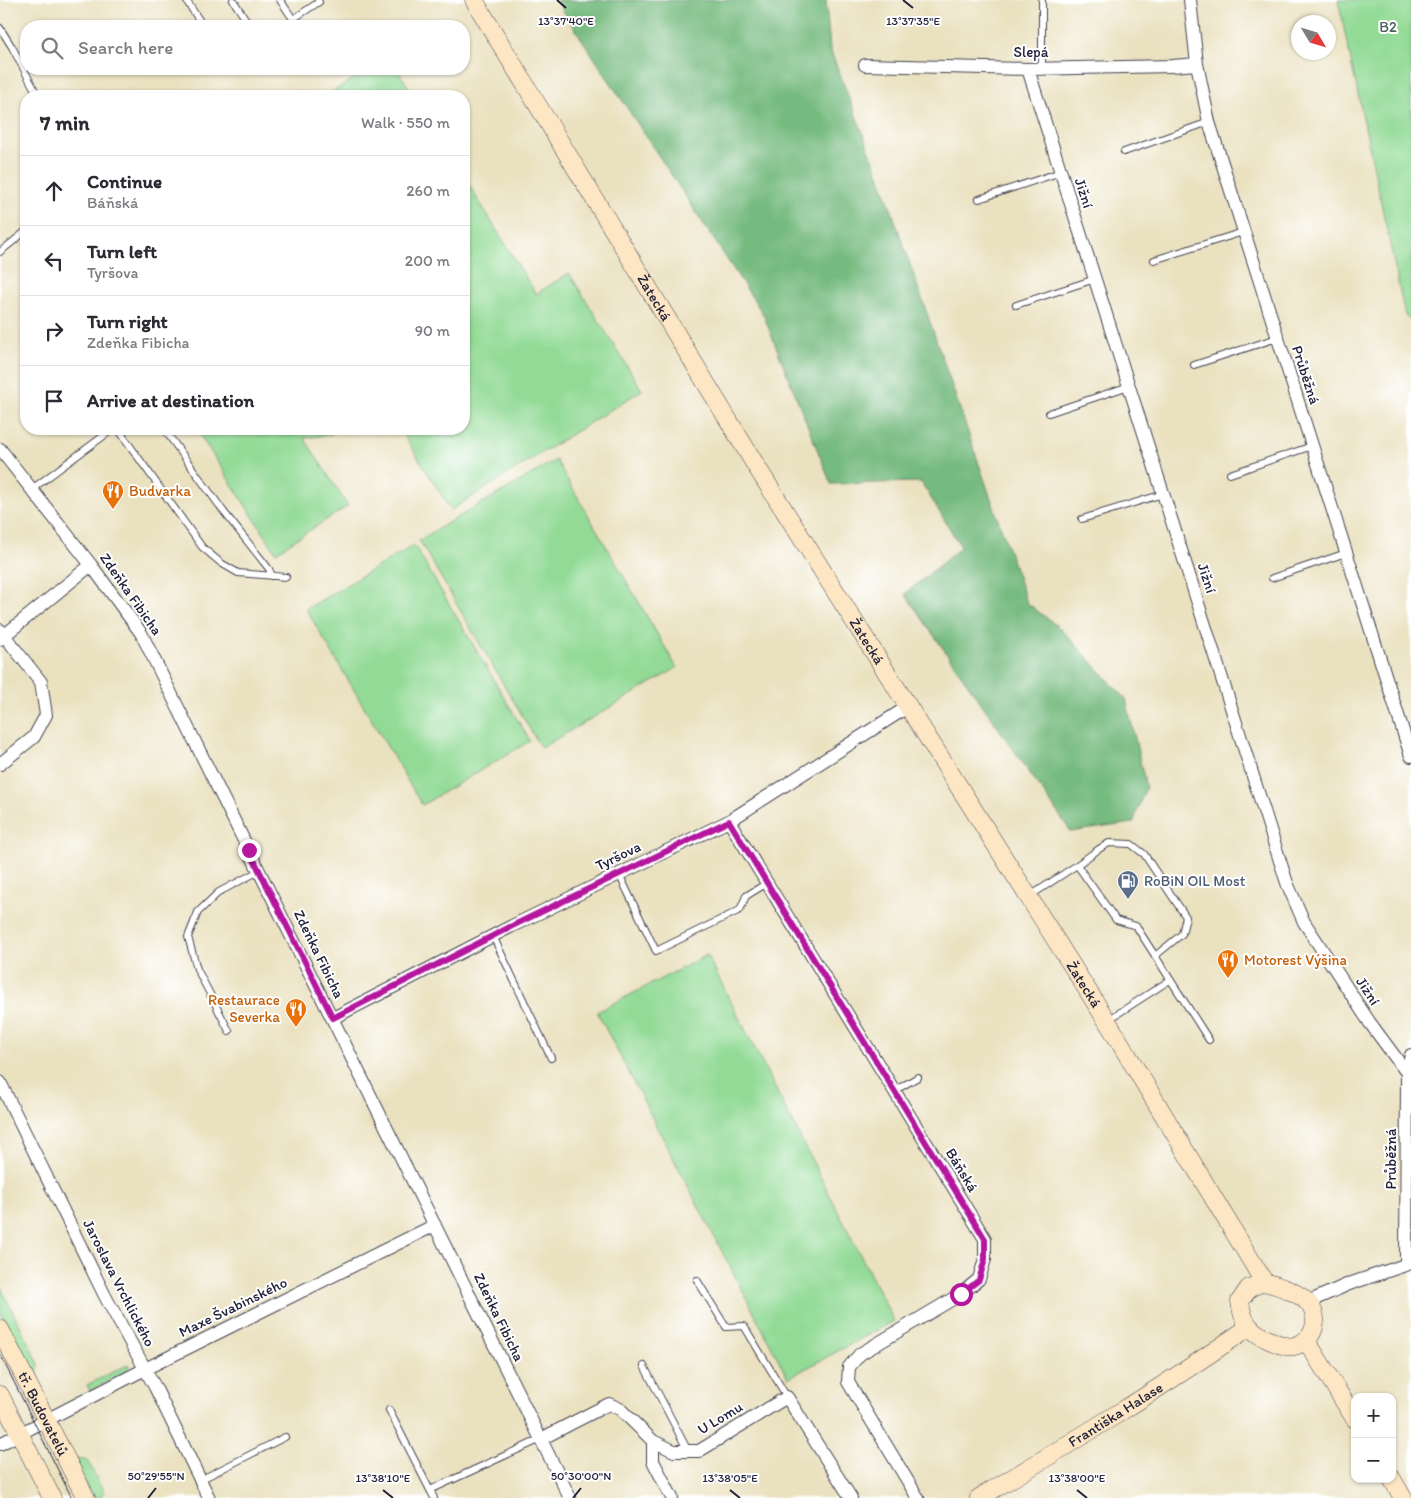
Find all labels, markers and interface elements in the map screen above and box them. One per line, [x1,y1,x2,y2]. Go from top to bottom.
text: 13°37'40"E [538,14,594,28]
text: 13°37'35"E [886,14,940,28]
north arrow [1291,15,1336,60]
park label: B2 [1379,18,1397,36]
search box [20,20,470,75]
icon: search [38,34,66,62]
text: Search here [78,36,173,59]
street label: Slepá [1013,43,1049,61]
text: 7 min [40,110,89,135]
text: Walk · 550 m [361,113,450,132]
text: Continue [87,170,162,193]
street label: Jižní [1071,176,1097,210]
icon: ahead [40,177,68,205]
text: 260 m [406,181,450,200]
text: Báňská [87,193,138,212]
text: Turn left [87,240,157,263]
icon: left [40,247,68,275]
text: 200 m [405,251,450,270]
text: Tyršova [87,263,139,282]
street label: Žatecká [633,271,675,325]
text: Turn right [87,310,168,333]
icon: right [40,317,68,345]
text: 90 m [415,321,450,340]
text: Zdeňka Fibicha [87,333,189,352]
street label: Průběžná [1288,343,1324,407]
icon: arrive [40,387,68,415]
text: Arrive at destination [87,389,254,412]
restaurant icon: Budvarka [101,479,125,510]
place label: Budvarka [129,482,191,500]
street label: Zdeňka Fibicha [96,549,166,639]
street label: Jižní [1194,561,1220,595]
street label: Žatecká [845,615,888,668]
street label: Tyršova [592,837,644,875]
route end [238,839,261,862]
fuel station icon: RoBiN OIL Most [1116,869,1140,900]
place label: RoBiN OIL Most [1144,872,1246,890]
street label: Zdeňka Fibicha [290,907,348,1002]
restaurant icon: Motorest Výšina [1216,948,1240,979]
place label: Motorest Výšina [1244,951,1348,969]
street label: Žatecká [1062,958,1105,1011]
street label: Jižní [1352,973,1384,1009]
place label: Restaurace Severka [208,991,280,1026]
restaurant icon: Restaurace Severka [284,997,308,1028]
street label: Průběžná [1382,1128,1400,1189]
street label: Báňská [942,1145,982,1195]
street label: Jaroslava Vrchlického [79,1217,159,1349]
street label: Zdeňka Fibicha [470,1270,528,1365]
street label: Maxe Švabinského [176,1273,290,1341]
route start [950,1283,973,1306]
street label: tř. Budovatelů [14,1368,72,1459]
street label: Františka Halase [1065,1378,1166,1451]
map controls [1351,1393,1396,1483]
button: + [1351,1393,1396,1438]
street label: U Lomu [694,1398,746,1438]
button: − [1351,1438,1396,1483]
text: 50°29'55"N [127,1469,185,1483]
text: 50°30'00"N [551,1469,611,1483]
text: 13°38'10"E [356,1471,411,1485]
text: 13°38'05"E [702,1471,758,1485]
text: 13°38'00"E [1049,1471,1106,1485]

